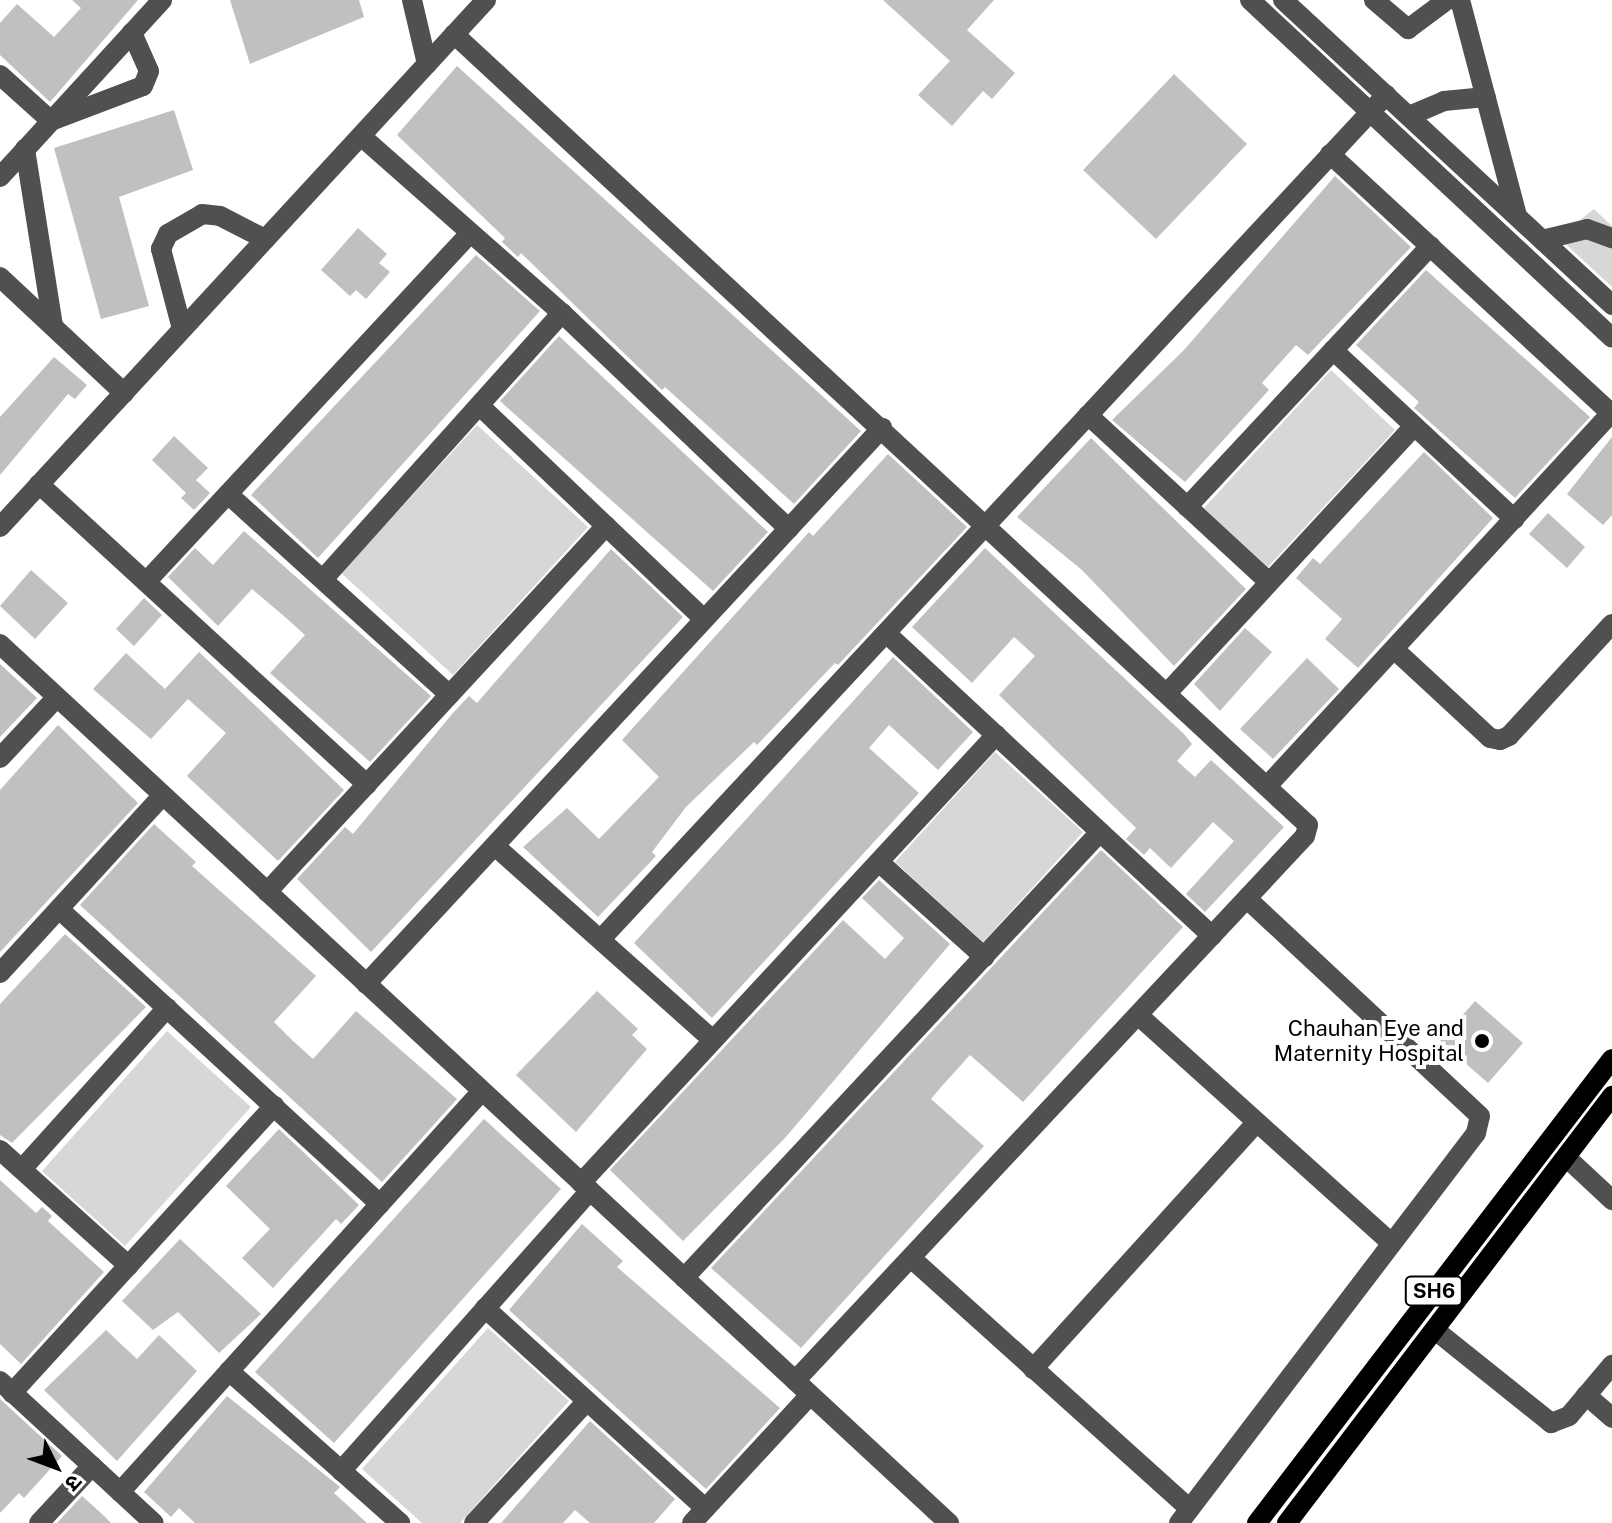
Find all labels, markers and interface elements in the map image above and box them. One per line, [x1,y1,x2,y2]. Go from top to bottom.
place label: Chauhan Eye and Maternity Hospital [1274,1015,1464,1066]
marker: Chauhan Eye and Maternity Hospital [1471,1030,1493,1052]
road number: SH6 [1404,1275,1464,1307]
north arrow [16,1427,96,1507]
text: उ [60,1470,88,1497]

